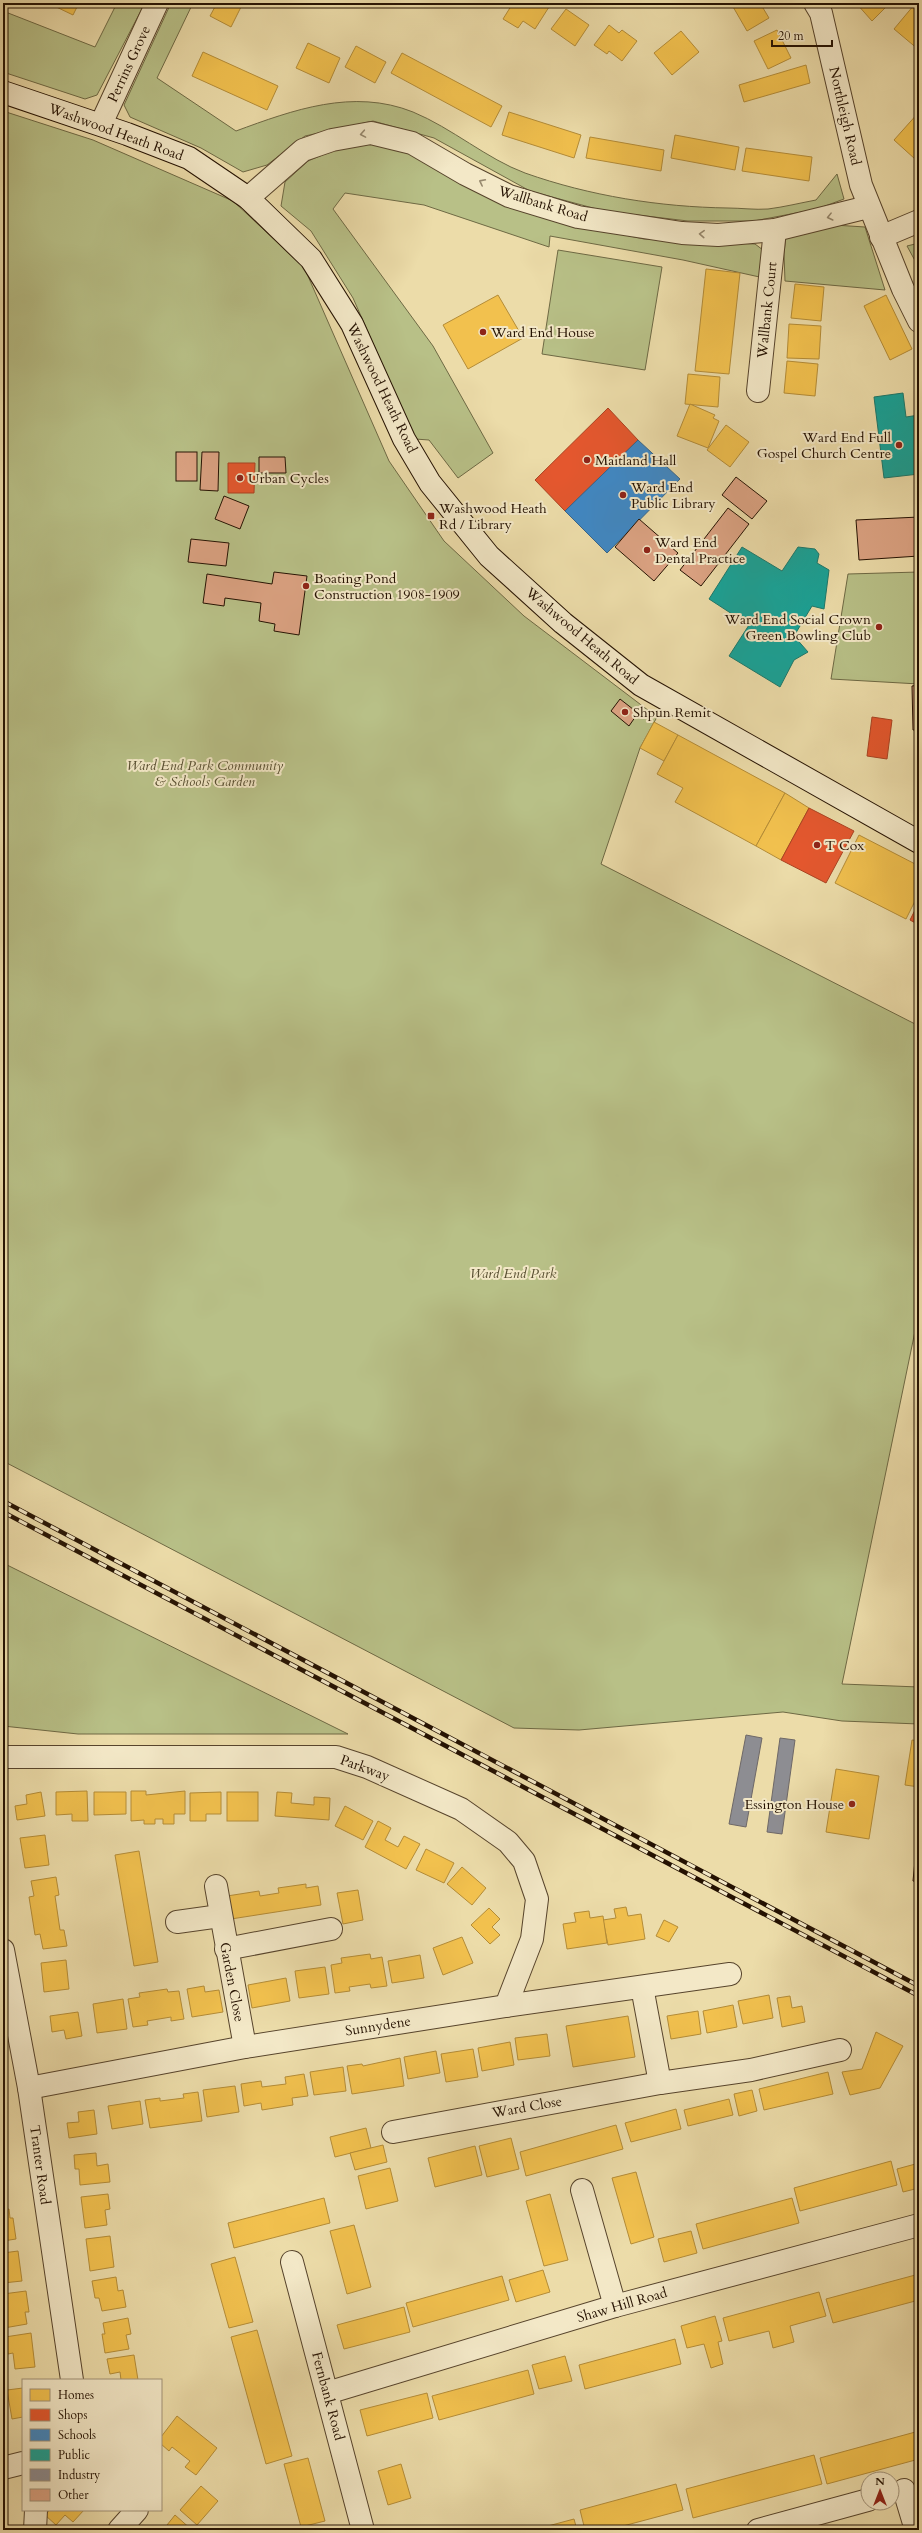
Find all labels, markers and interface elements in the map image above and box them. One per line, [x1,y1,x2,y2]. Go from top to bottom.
scale bar [772,22,832,48]
street label: Perrins Grove [103,23,155,105]
text: 20 m [778,28,805,44]
street label: Northleigh Road [824,65,866,168]
street label: Washwood Heath Road [45,98,187,165]
one-way arrow [360,129,367,138]
one-way arrow [478,179,486,187]
street label: Wallbank Road [495,181,590,227]
one-way arrow [827,212,833,220]
one-way arrow [699,230,705,238]
street label: Wallbank Court [752,260,782,360]
street label: Washwood Heath Road [342,319,422,457]
place label: Ward End House [490,323,595,342]
marker: Ward End House [478,327,488,337]
place label: Ward End Full Gospel Church Centre [757,428,891,463]
marker: Ward End Full Gospel Church Centre [894,440,904,450]
place label: Maitland Hall [595,451,677,470]
marker: Maitland Hall [582,455,592,465]
place label: Urban Cycles [248,469,329,488]
marker: Urban Cycles [235,473,245,483]
place label: Ward End Public Library [630,478,716,513]
marker: Ward End Public Library [618,490,628,500]
place label: Washwood Heath Rd / Library [438,499,547,534]
marker: Washwood Heath Rd / Library [426,511,436,521]
place label: Ward End Dental Practice [654,533,745,568]
marker: Ward End Dental Practice [642,545,652,555]
place label: Boating Pond Construction 1908-1909 [314,569,460,604]
marker: Boating Pond Construction 1908-1909 [301,581,311,591]
street label: Washwood Heath Road [521,582,643,689]
place label: Ward End Social Crown Green Bowling Club [724,610,871,645]
marker: Ward End Social Crown Green Bowling Club [874,622,884,632]
place label: Shpun Remit [633,703,711,722]
marker: Shpun Remit [620,707,630,717]
park label: Ward End Park Community & Schools Garden [127,756,284,791]
place label: T Cox [825,836,864,855]
marker: T Cox [812,840,822,850]
park label: Ward End Park [470,1264,556,1283]
street label: Parkway [338,1750,393,1786]
place label: Essington House [745,1795,844,1814]
marker: Essington House [847,1799,857,1809]
street label: Garden Close [215,1941,249,2023]
street label: Sunnydene [344,2011,412,2041]
street label: Ward Close [490,2092,563,2123]
street label: Tranter Road [25,2124,55,2206]
street label: Shaw Hill Road [575,2283,670,2327]
street label: Fernbank Road [307,2350,349,2443]
legend [22,2379,162,2511]
text: Homes [58,2387,94,2403]
text: Shops [58,2407,87,2423]
text: Schools [58,2427,96,2443]
text: Public [58,2447,91,2463]
text: Industry [58,2467,101,2483]
north arrow [860,2471,900,2511]
text: N [875,2474,885,2489]
text: Other [58,2487,89,2503]

